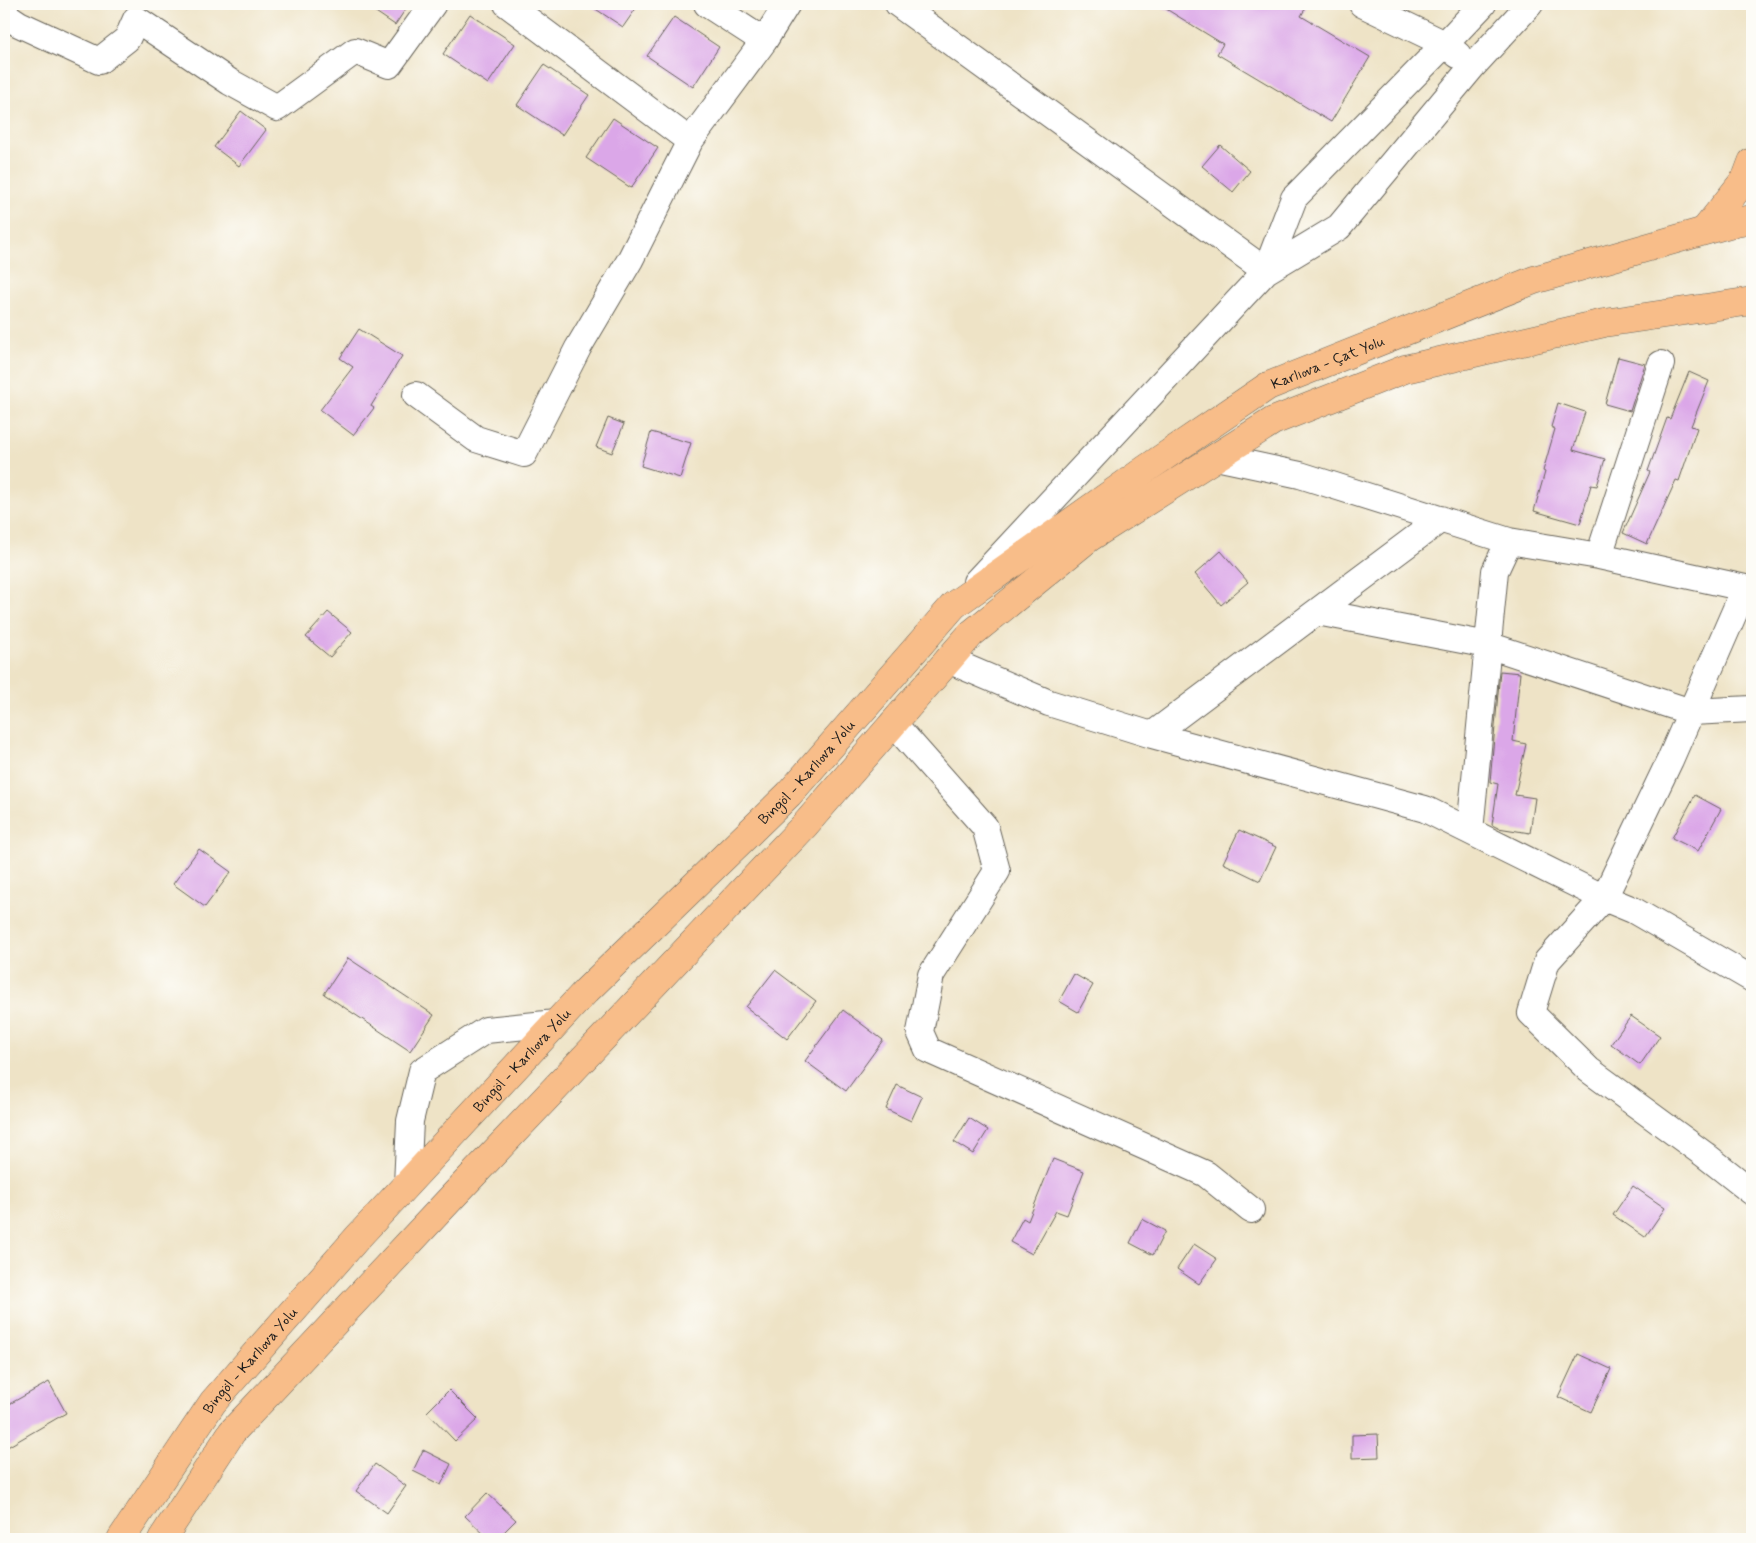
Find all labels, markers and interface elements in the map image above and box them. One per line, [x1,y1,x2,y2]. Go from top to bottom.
street label: Karlıova - Çat Yolu [1268,332,1388,395]
street label: Bingöl - Karlıova Yolu [754,716,860,830]
street label: Bingöl - Karlıova Yolu [469,1004,576,1117]
street label: Bingöl - Karlıova Yolu [199,1303,303,1418]

